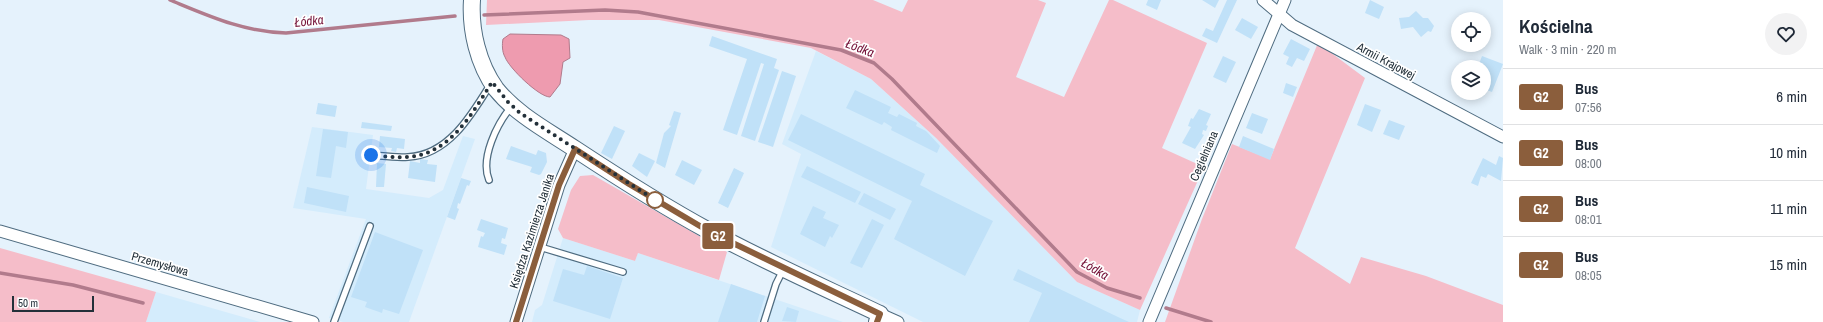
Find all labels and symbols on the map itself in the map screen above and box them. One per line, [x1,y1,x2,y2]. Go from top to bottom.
water label: Łódka [293,11,324,31]
water label: Łódka [842,35,877,61]
street label: Armii Krajowej [1353,38,1418,83]
street label: Cegielniana [1186,128,1222,184]
your location [361,145,381,165]
street label: Księdza Kazimierza Janika [506,171,558,290]
unlabelled marker [646,191,664,209]
line badge: G2 [700,223,736,249]
street label: Przemysłowa [130,248,191,280]
water label: Łódka [1077,254,1112,284]
scale bar [12,294,94,313]

